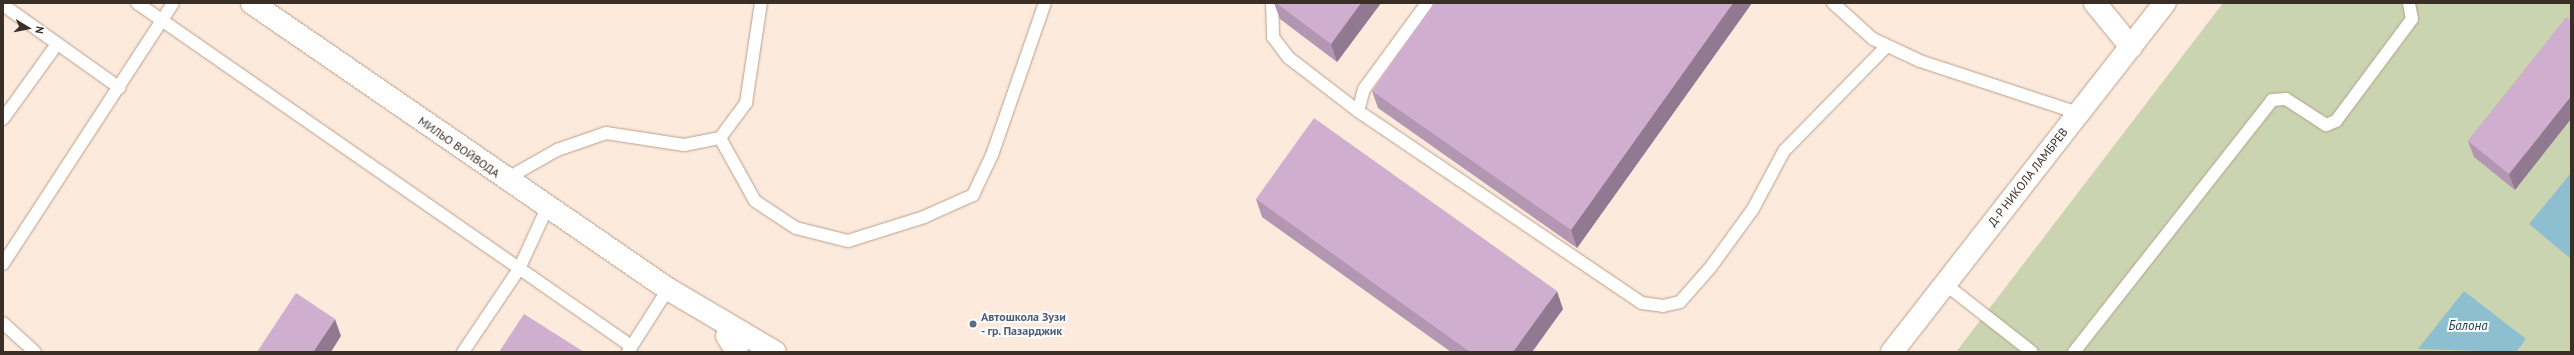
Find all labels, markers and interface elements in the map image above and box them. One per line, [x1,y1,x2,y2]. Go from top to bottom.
north arrow [8,8,48,48]
text: N [32,25,47,35]
street label: МИЛЬО ВОЙВОДА [415,113,503,181]
street label: Д-Р НИКОЛА ЛАМБРЕВ [1985,125,2071,229]
place label: Автошкола Зузи - гр. Пазарджик [981,310,1066,338]
water label: Балона [2448,318,2488,334]
marker: Автошкола Зузи - гр. Пазарджик [968,319,978,329]

